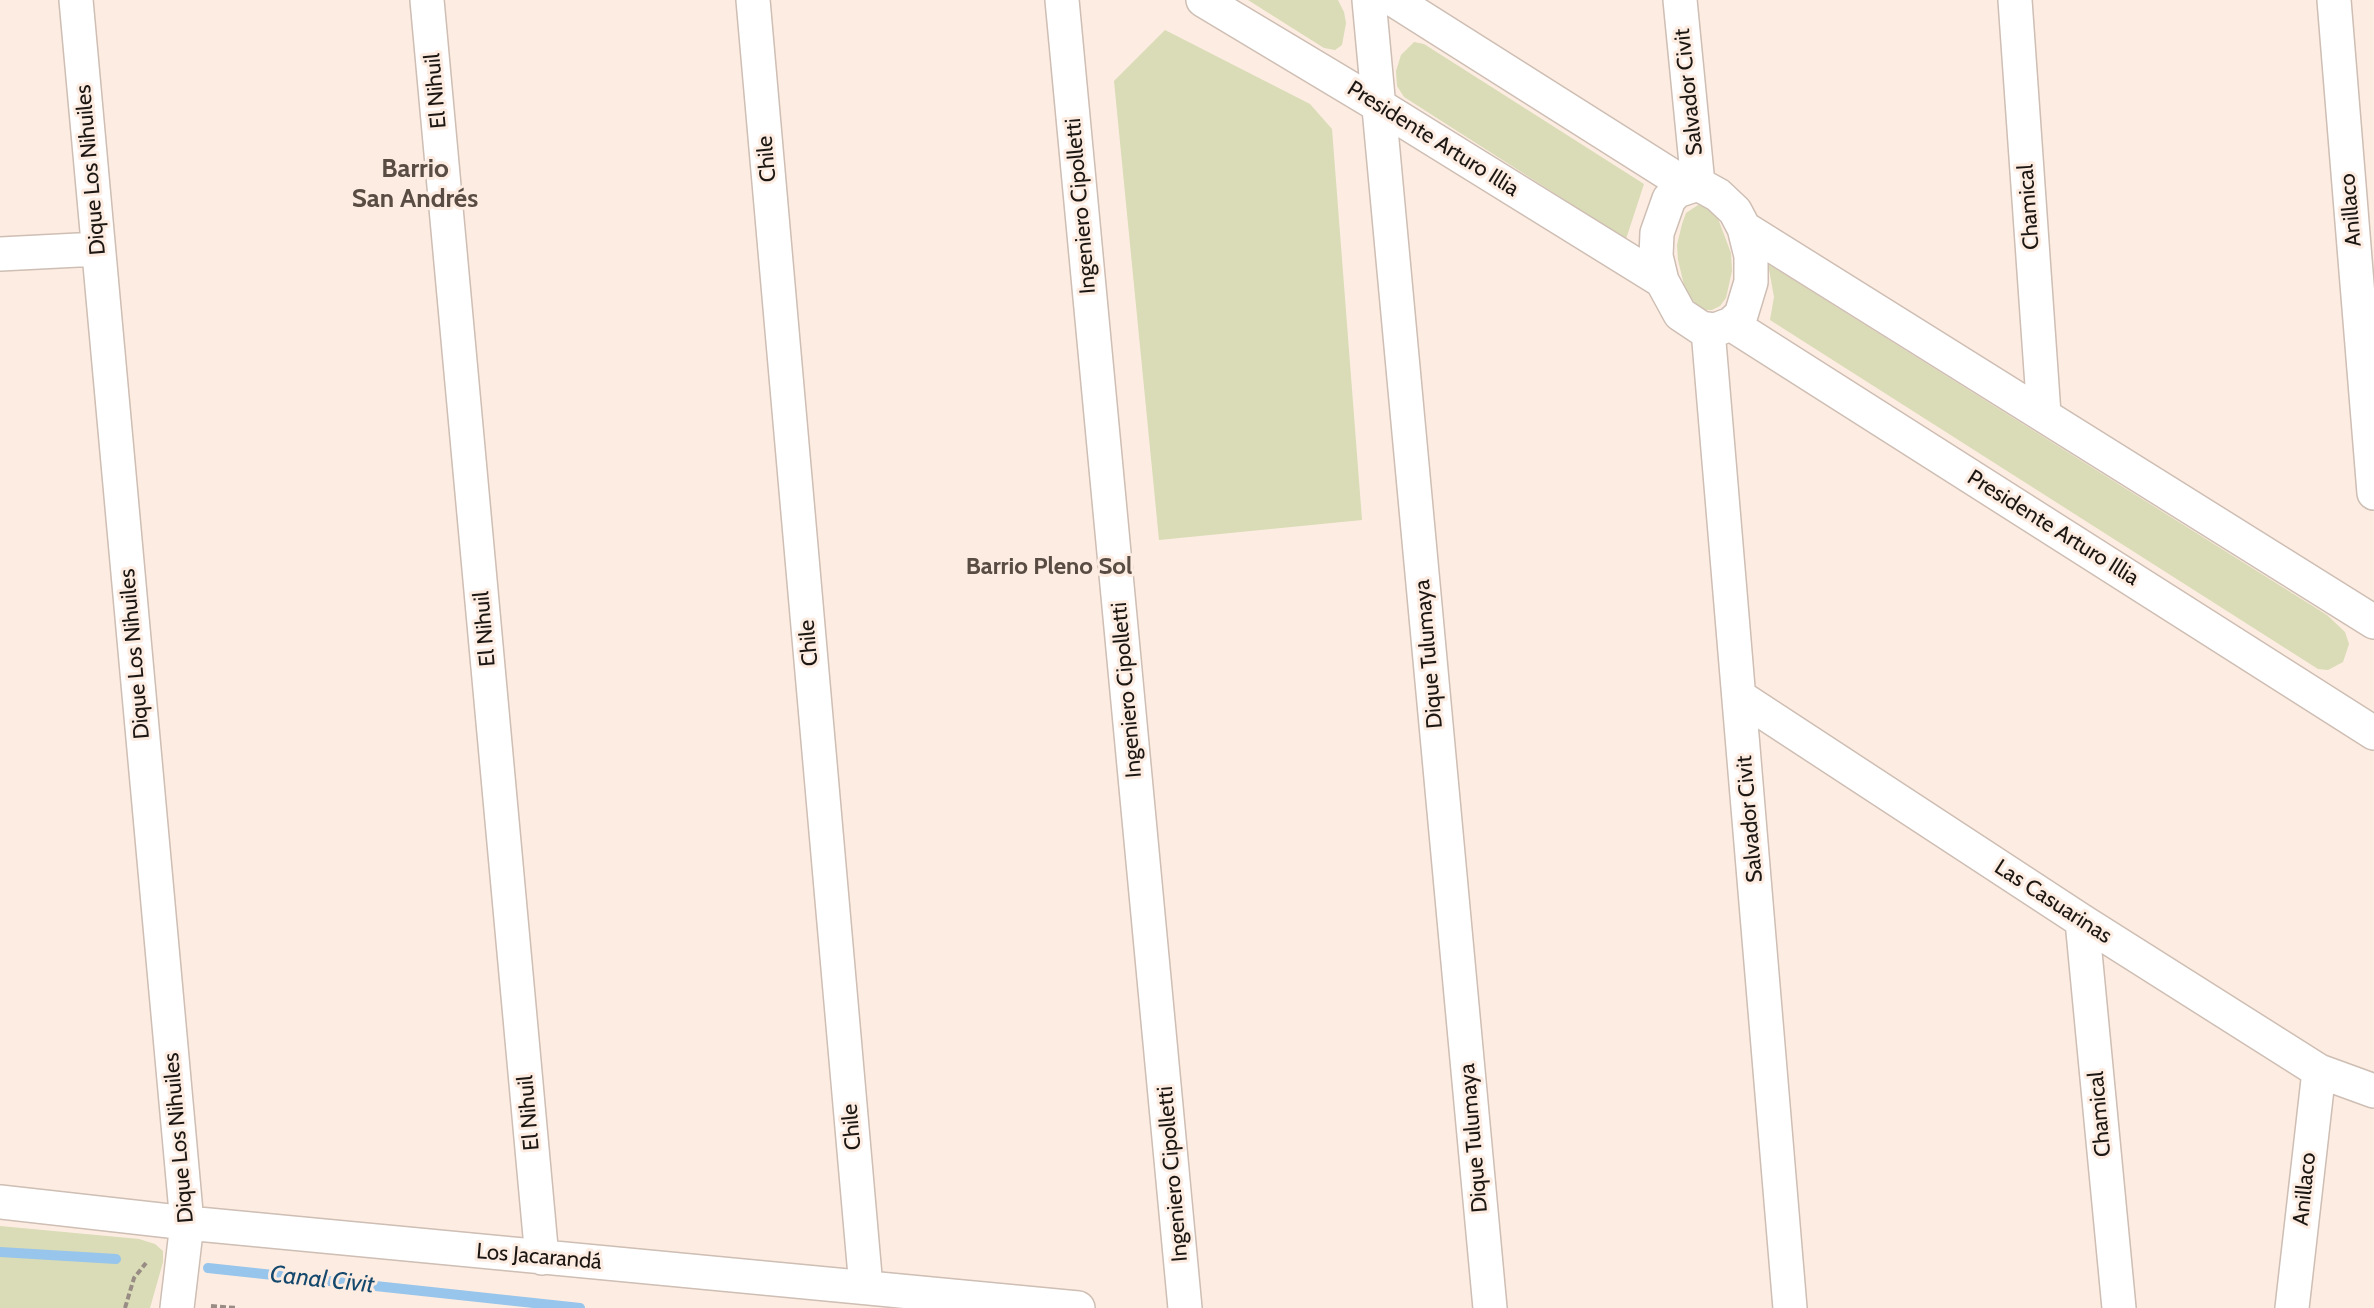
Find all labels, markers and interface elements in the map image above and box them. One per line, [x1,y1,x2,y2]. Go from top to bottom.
street label: Salvador Civit [1669,27,1709,157]
street label: El Nihuil [420,52,452,130]
street label: Presidente Arturo Illia [1342,76,1524,202]
street label: Dique Los Nihuiles [70,84,112,256]
street label: Ingeniero Cipolletti [1060,117,1102,295]
street label: Chile [752,135,782,183]
district label: Barrio San Andrés [352,153,478,214]
street label: Chamical [2013,163,2045,251]
street label: Anillaco [2335,172,2367,248]
street label: Presidente Arturo Illia [1962,465,2144,591]
district label: Barrio Pleno Sol [966,553,1132,581]
street label: Dique Los Nihuiles [114,568,156,740]
street label: Dique Tulumaya [1409,578,1449,730]
street label: El Nihuil [469,590,501,668]
street label: Ingeniero Cipolletti [1106,601,1148,779]
street label: Chile [794,619,824,667]
street label: Salvador Civit [1731,754,1769,884]
street label: Las Casuarinas [1989,854,2117,950]
street label: Dique Los Nihuiles [158,1052,200,1224]
street label: Dique Tulumaya [1454,1062,1494,1214]
street label: Chamical [2083,1070,2117,1158]
street label: El Nihuil [513,1074,545,1152]
street label: Ingeniero Cipolletti [1152,1085,1194,1263]
street label: Chile [837,1103,867,1151]
street label: Anillaco [2288,1151,2322,1227]
street label: Los Jacarandá [475,1238,603,1276]
water label: Canal Civit [269,1260,375,1300]

